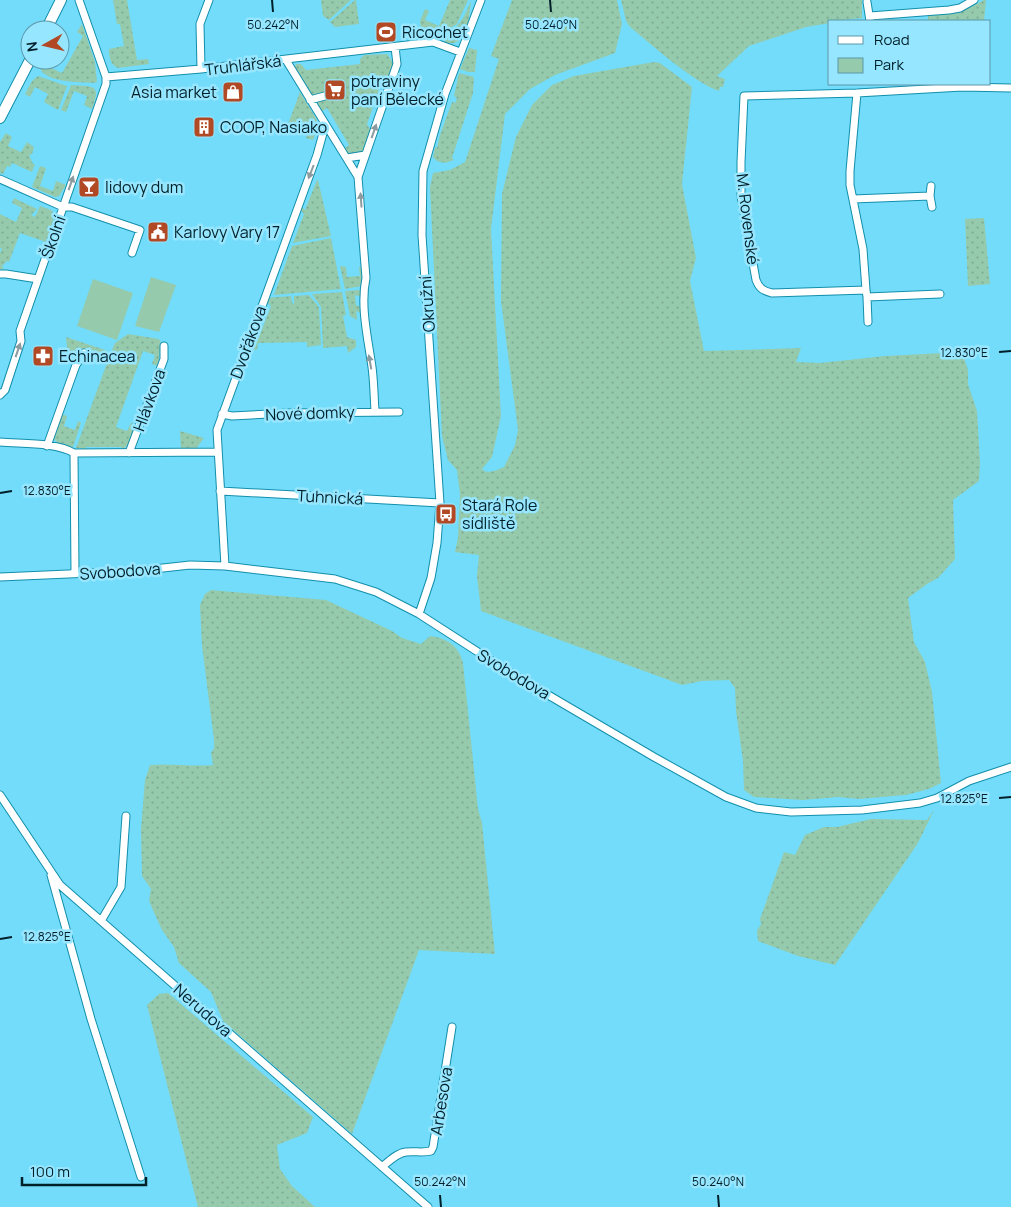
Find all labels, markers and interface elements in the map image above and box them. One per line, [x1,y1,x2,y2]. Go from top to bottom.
text: 50.242°N [247,16,299,33]
text: 50.240°N [525,16,577,33]
north arrow [20,20,70,70]
sports icon: Ricochet [374,20,398,44]
legend [828,20,991,85]
place label: Ricochet [402,21,468,43]
text: Road [874,29,910,50]
text: N [22,41,42,53]
street label: Truhlářská [204,49,282,81]
text: Park [874,54,904,75]
place label: potraviny paní Bělecké [351,70,444,110]
supermarket icon: potraviny paní Bělecké [323,78,347,102]
shop icon: Asia market [221,80,245,104]
place label: Asia market [131,81,217,103]
building icon: COOP, Nasiako [192,115,216,139]
place label: COOP, Nasiako [220,116,327,138]
one-way arrow [370,123,378,138]
one-way arrow [307,165,314,180]
street label: M. Rovenské [731,172,765,266]
bar icon: lidovy dum [77,175,101,199]
one-way arrow [68,176,75,191]
place label: lidovy dum [105,176,183,198]
one-way arrow [357,192,365,208]
street label: Školní [35,212,71,261]
public building icon: Karlovy Vary 17 [146,220,170,244]
place label: Karlovy Vary 17 [174,221,280,243]
street label: Okružní [414,275,440,333]
street label: Dvořákova [225,303,271,381]
one-way arrow [14,342,22,357]
pharmacy icon: Echinacea [31,344,55,368]
text: 12.830°E [940,344,988,361]
place label: Echinacea [59,345,135,367]
one-way arrow [366,354,374,370]
street label: Hlávkova [128,366,170,434]
street label: Nové domky [265,400,356,426]
text: 12.830°E [23,482,71,499]
street label: Tuhnická [296,484,364,510]
place label: Stará Role sídliště [462,494,537,534]
bus stop icon: Stará Role sídliště [434,502,458,526]
street label: Svobodova [79,557,161,585]
street label: Svobodova [474,644,554,704]
text: 12.825°E [940,790,988,807]
text: 12.825°E [23,928,71,945]
street label: Nerudova [169,978,237,1042]
street label: Arbesova [425,1065,457,1137]
scale bar [22,1154,146,1186]
text: 100 m [30,1161,70,1182]
text: 50.242°N [414,1173,466,1190]
text: 50.240°N [692,1173,744,1190]

